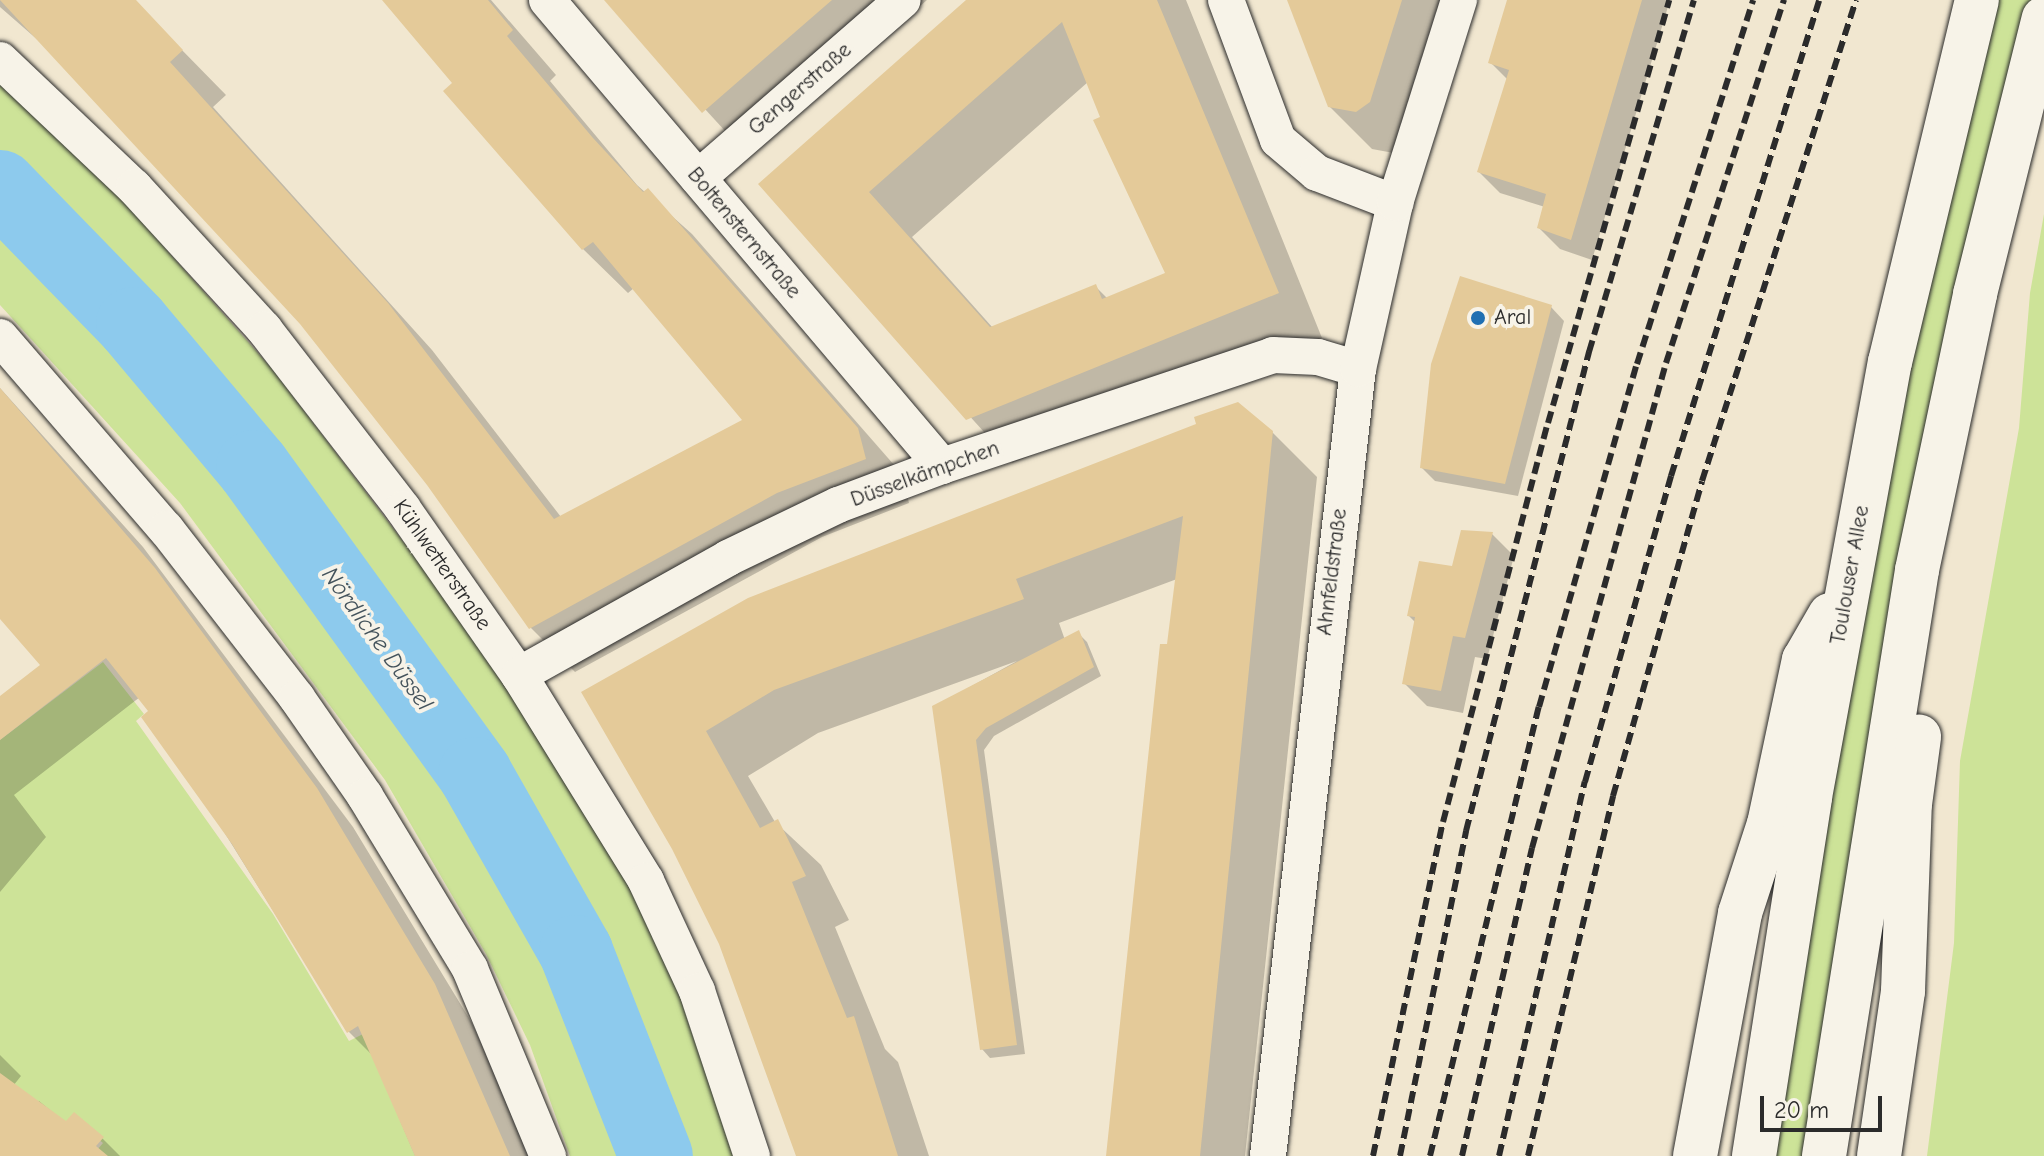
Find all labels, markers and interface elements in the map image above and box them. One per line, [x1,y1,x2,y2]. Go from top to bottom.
street label: Gengerstraße [743,37,857,141]
street label: Boltensternstraße [681,162,807,304]
place label: Aral [1494,305,1531,331]
marker: Aral [1469,309,1487,327]
street label: Düsselkämpchen [847,435,1003,513]
street label: Kühlwetterstraße [387,495,497,635]
street label: Toulouser Allee [1825,503,1875,647]
street label: Ahnfeldstraße [1311,507,1353,637]
water label: Nördliche Düssel [315,562,439,716]
scale bar [1764,1080,1886,1130]
text: 20 m [1774,1096,1829,1124]

